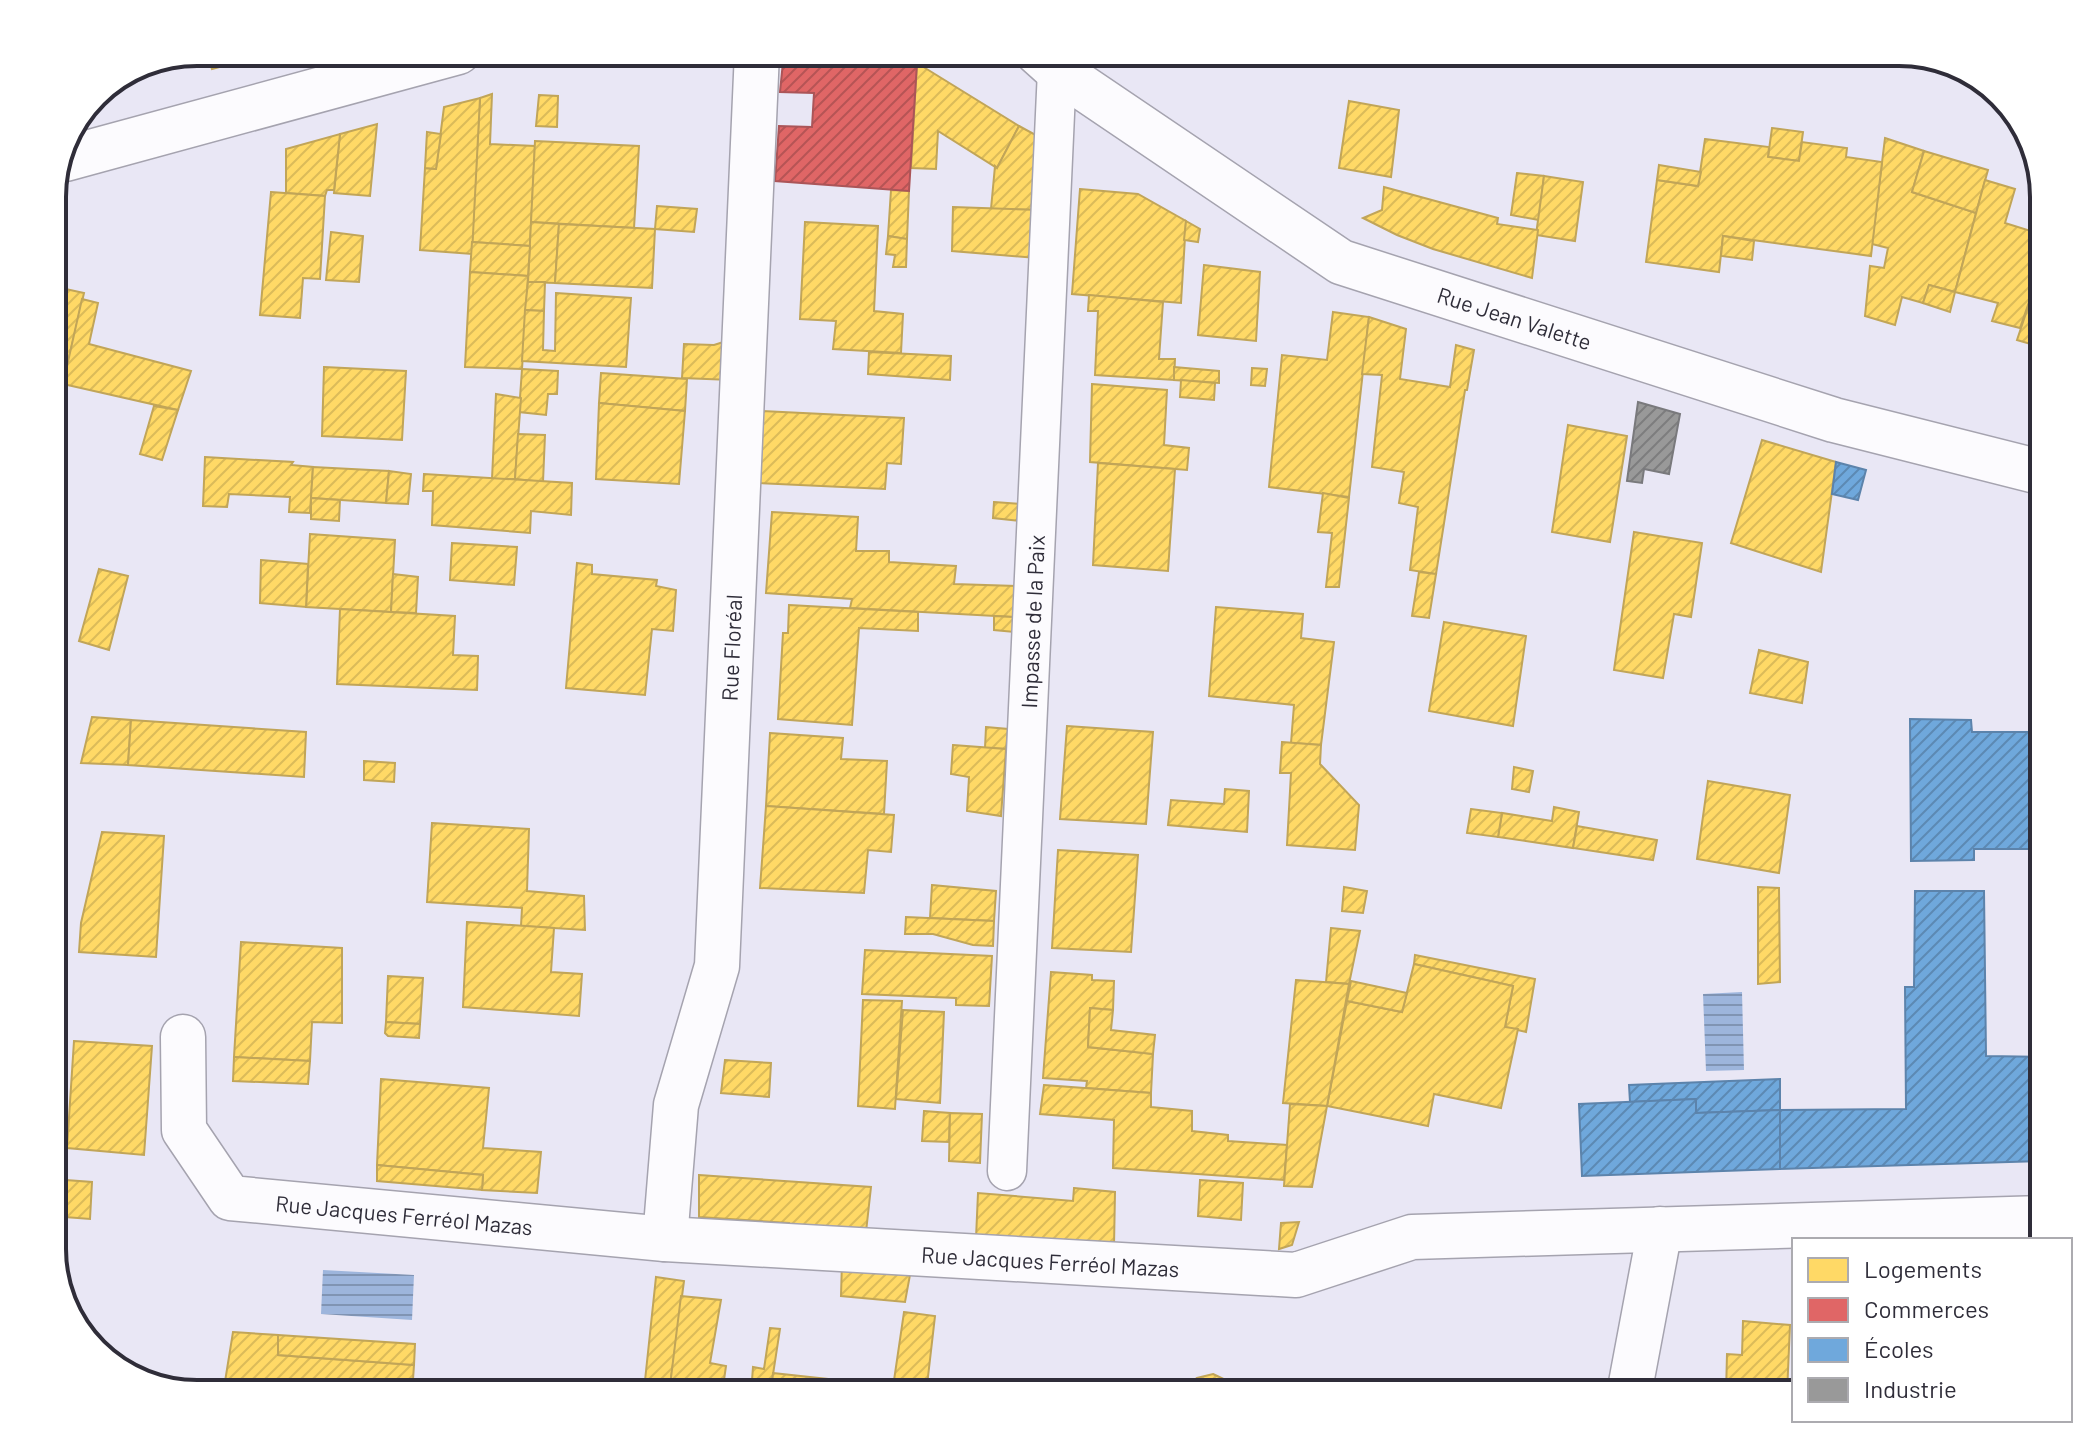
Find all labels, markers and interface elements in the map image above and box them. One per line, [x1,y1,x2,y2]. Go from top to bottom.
street label: Rue Jean Valette [1434,281,1595,355]
street label: Impasse de la Paix [1015,534,1049,709]
street label: Rue Floréal [716,594,746,702]
street label: Rue Jacques Ferréol Mazas [274,1189,534,1239]
legend [1792,1238,2072,1422]
street label: Rue Jacques Ferréol Mazas [921,1241,1180,1281]
text: Logements [1864,1254,1982,1283]
text: Commerces [1864,1294,1989,1323]
text: Écoles [1864,1334,1934,1363]
text: Industrie [1864,1374,1957,1403]

